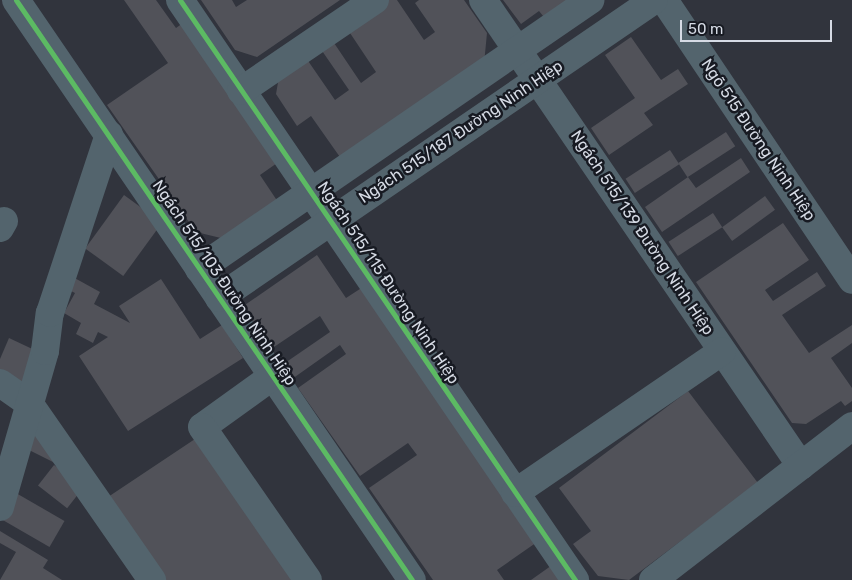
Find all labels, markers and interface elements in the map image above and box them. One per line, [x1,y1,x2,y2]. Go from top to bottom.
scale bar [682,10,834,42]
text: 50 m [688,20,723,38]
street label: Ngõ 515 Đường Ninh Hiệp [697,55,819,225]
street label: Ngách 515/187 Đường Ninh Hiệp [355,56,567,208]
street label: Ngách 515/139 Đường Ninh Hiệp [566,127,718,339]
street label: Ngách 515/103 Đường Ninh Hiệp [148,177,300,389]
street label: Ngách 515/115 Đường Ninh Hiệp [313,178,463,388]

